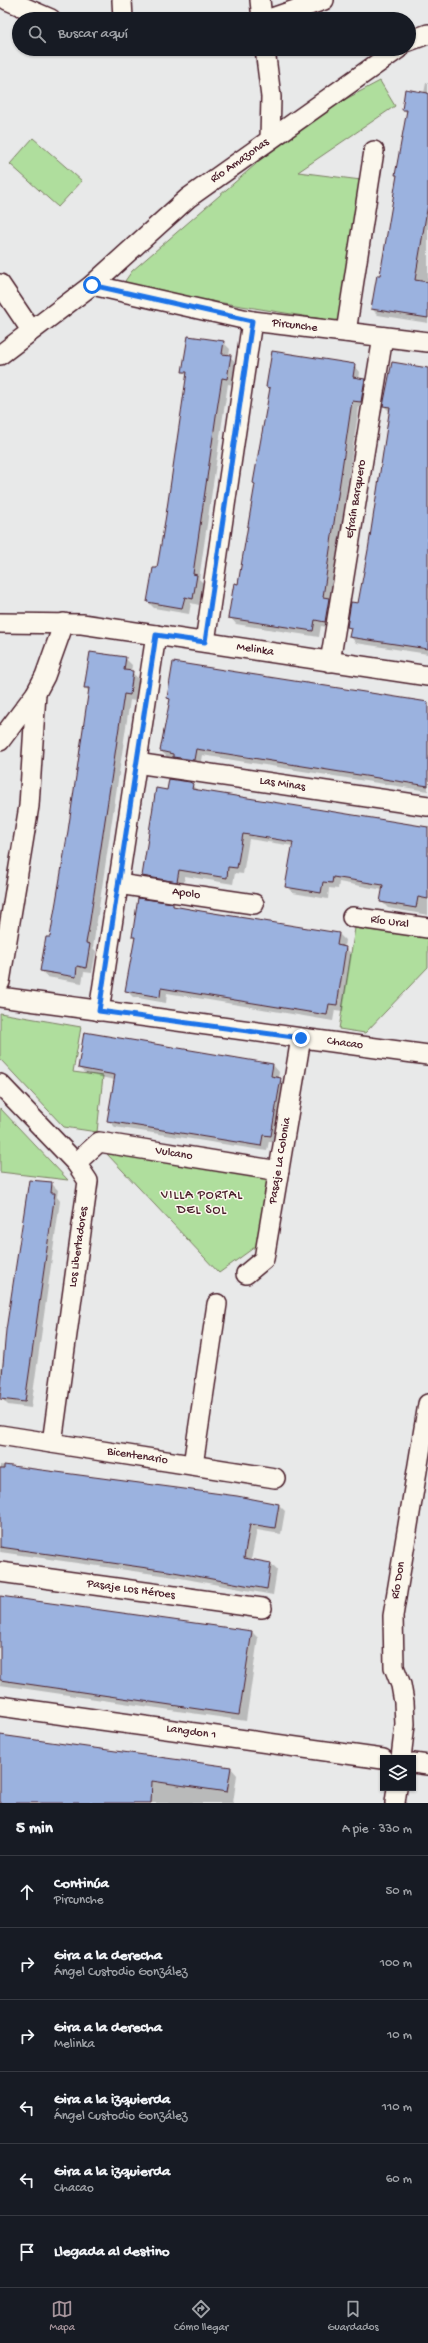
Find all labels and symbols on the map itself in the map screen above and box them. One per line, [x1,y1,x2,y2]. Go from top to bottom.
street label: Río Amazonas [208,135,273,187]
route start [83,276,101,294]
street label: Pircunche [270,316,319,336]
street label: Efraín Barquero [343,459,370,540]
street label: Melinka [235,640,275,660]
street label: Las Minas [259,774,307,795]
street label: Apolo [171,885,201,903]
street label: Río Ural [370,913,410,932]
route end [292,1029,310,1047]
street label: Chacao [326,1034,364,1053]
street label: Pasaje La Colonia [266,1116,295,1206]
street label: Vulcano [153,1144,194,1164]
district label: VILLA PORTAL DEL SOL [160,1188,243,1218]
street label: Los Libertadores [66,1205,92,1288]
street label: Bicentenario [105,1445,169,1468]
street label: Río Don [389,1560,409,1600]
street label: Pasaje Los Héroes [85,1577,176,1603]
street label: Langdon 1 [165,1722,217,1743]

